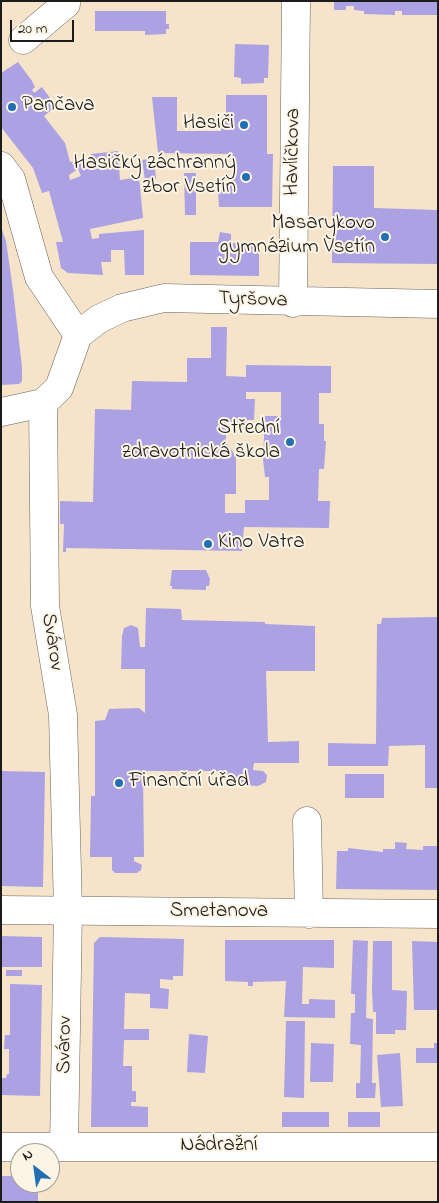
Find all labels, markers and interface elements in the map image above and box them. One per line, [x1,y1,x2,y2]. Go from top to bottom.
scale bar [12,10,76,42]
text: 20 m [18,18,47,40]
place label: Pančava [22,94,95,120]
marker: Pančava [6,101,18,113]
street label: Havlíčkova [281,108,307,196]
place label: Hasiči [183,112,234,138]
marker: Hasiči [238,119,250,131]
place label: Hasičký záchranný zbor Vsetín [74,152,236,202]
marker: Hasičký záchranný zbor Vsetín [240,171,252,183]
place label: Masarykovo gymnázium Vsetín [219,212,375,262]
marker: Masarykovo gymnázium Vsetín [379,231,391,243]
street label: Tyršova [218,287,288,315]
place label: Střední zdravotnická škola [122,417,280,467]
marker: Střední zdravotnická škola [284,436,296,448]
place label: Kino Vatra [218,531,305,557]
marker: Kino Vatra [202,538,214,550]
street label: Svárov [34,612,68,672]
place label: Finanční úřad [129,770,249,796]
marker: Finanční úřad [113,777,125,789]
street label: Smetanova [170,900,268,926]
street label: Svárov [53,1016,79,1074]
street label: Nádražní [180,1134,258,1160]
north arrow [10,1143,60,1193]
text: N [18,1144,37,1167]

